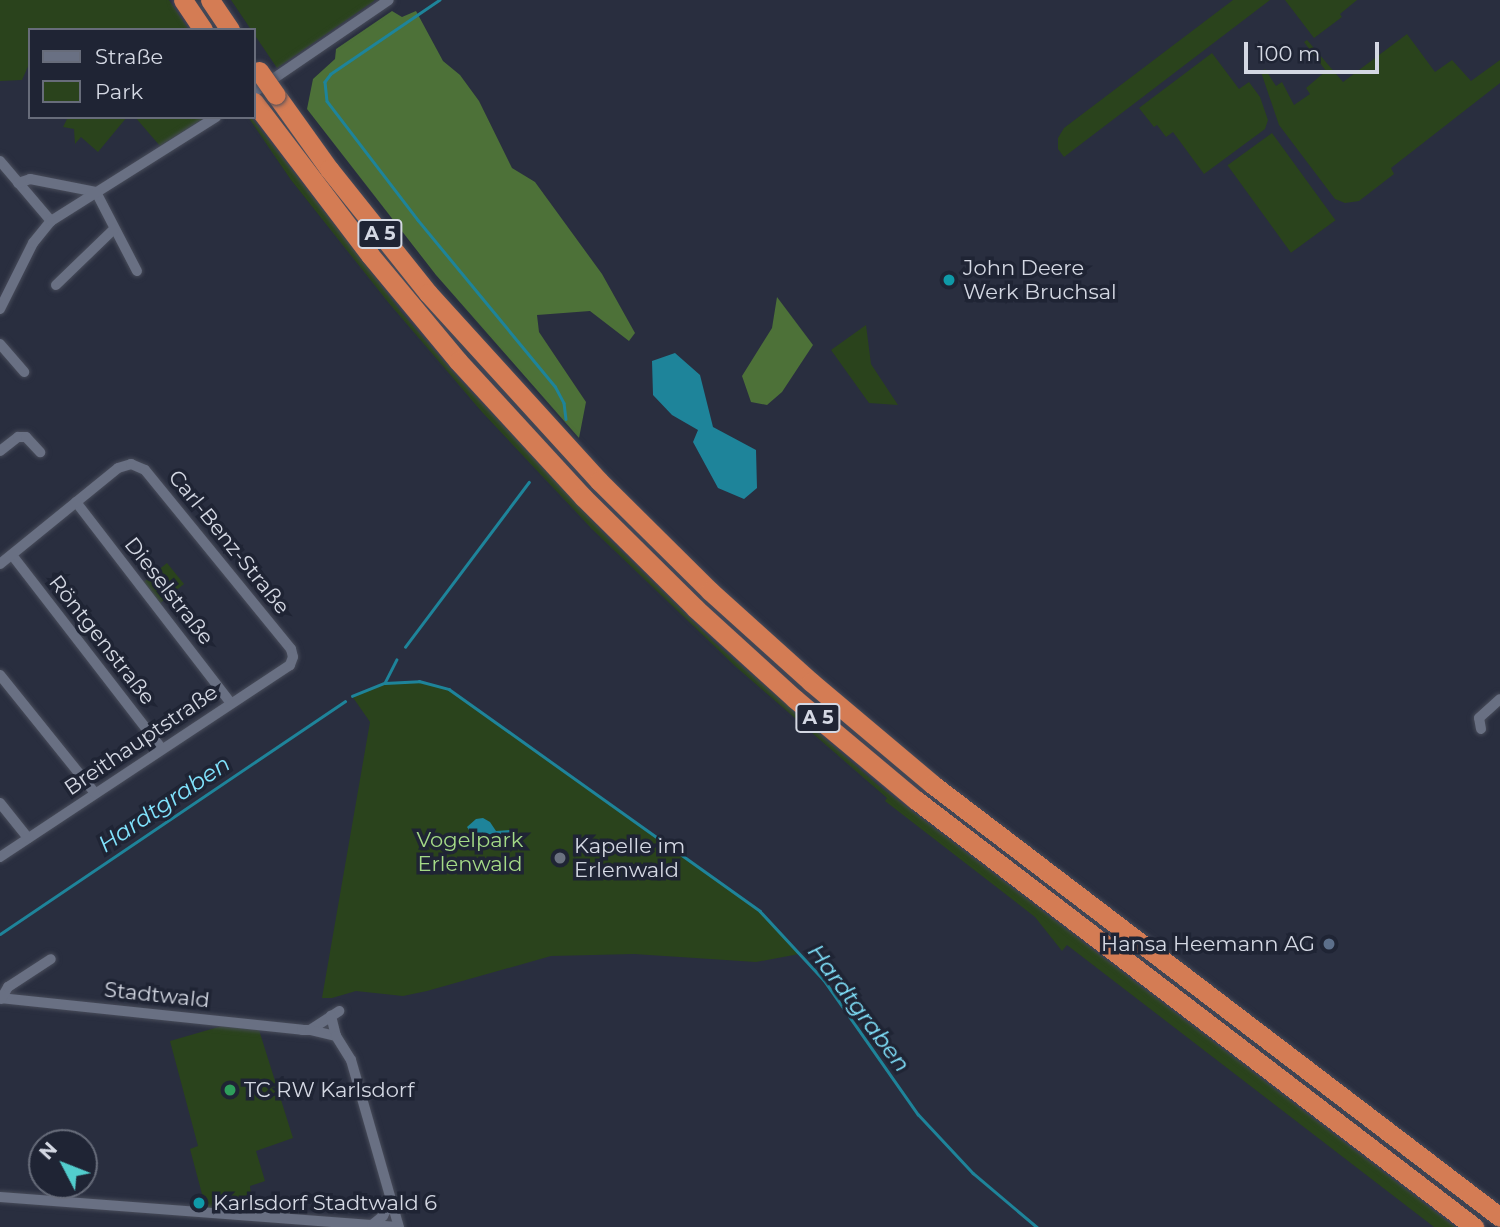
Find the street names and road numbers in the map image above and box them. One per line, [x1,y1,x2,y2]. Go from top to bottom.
road number: A 5 [357,218,403,250]
street label: Carl-Benz-Straße [163,465,295,619]
street label: Dieselstraße [119,532,219,650]
street label: Röntgenstraße [44,570,160,710]
street label: Breithauptstraße [60,679,222,801]
road number: A 5 [795,702,841,734]
street label: Stadtwald [103,977,211,1013]

